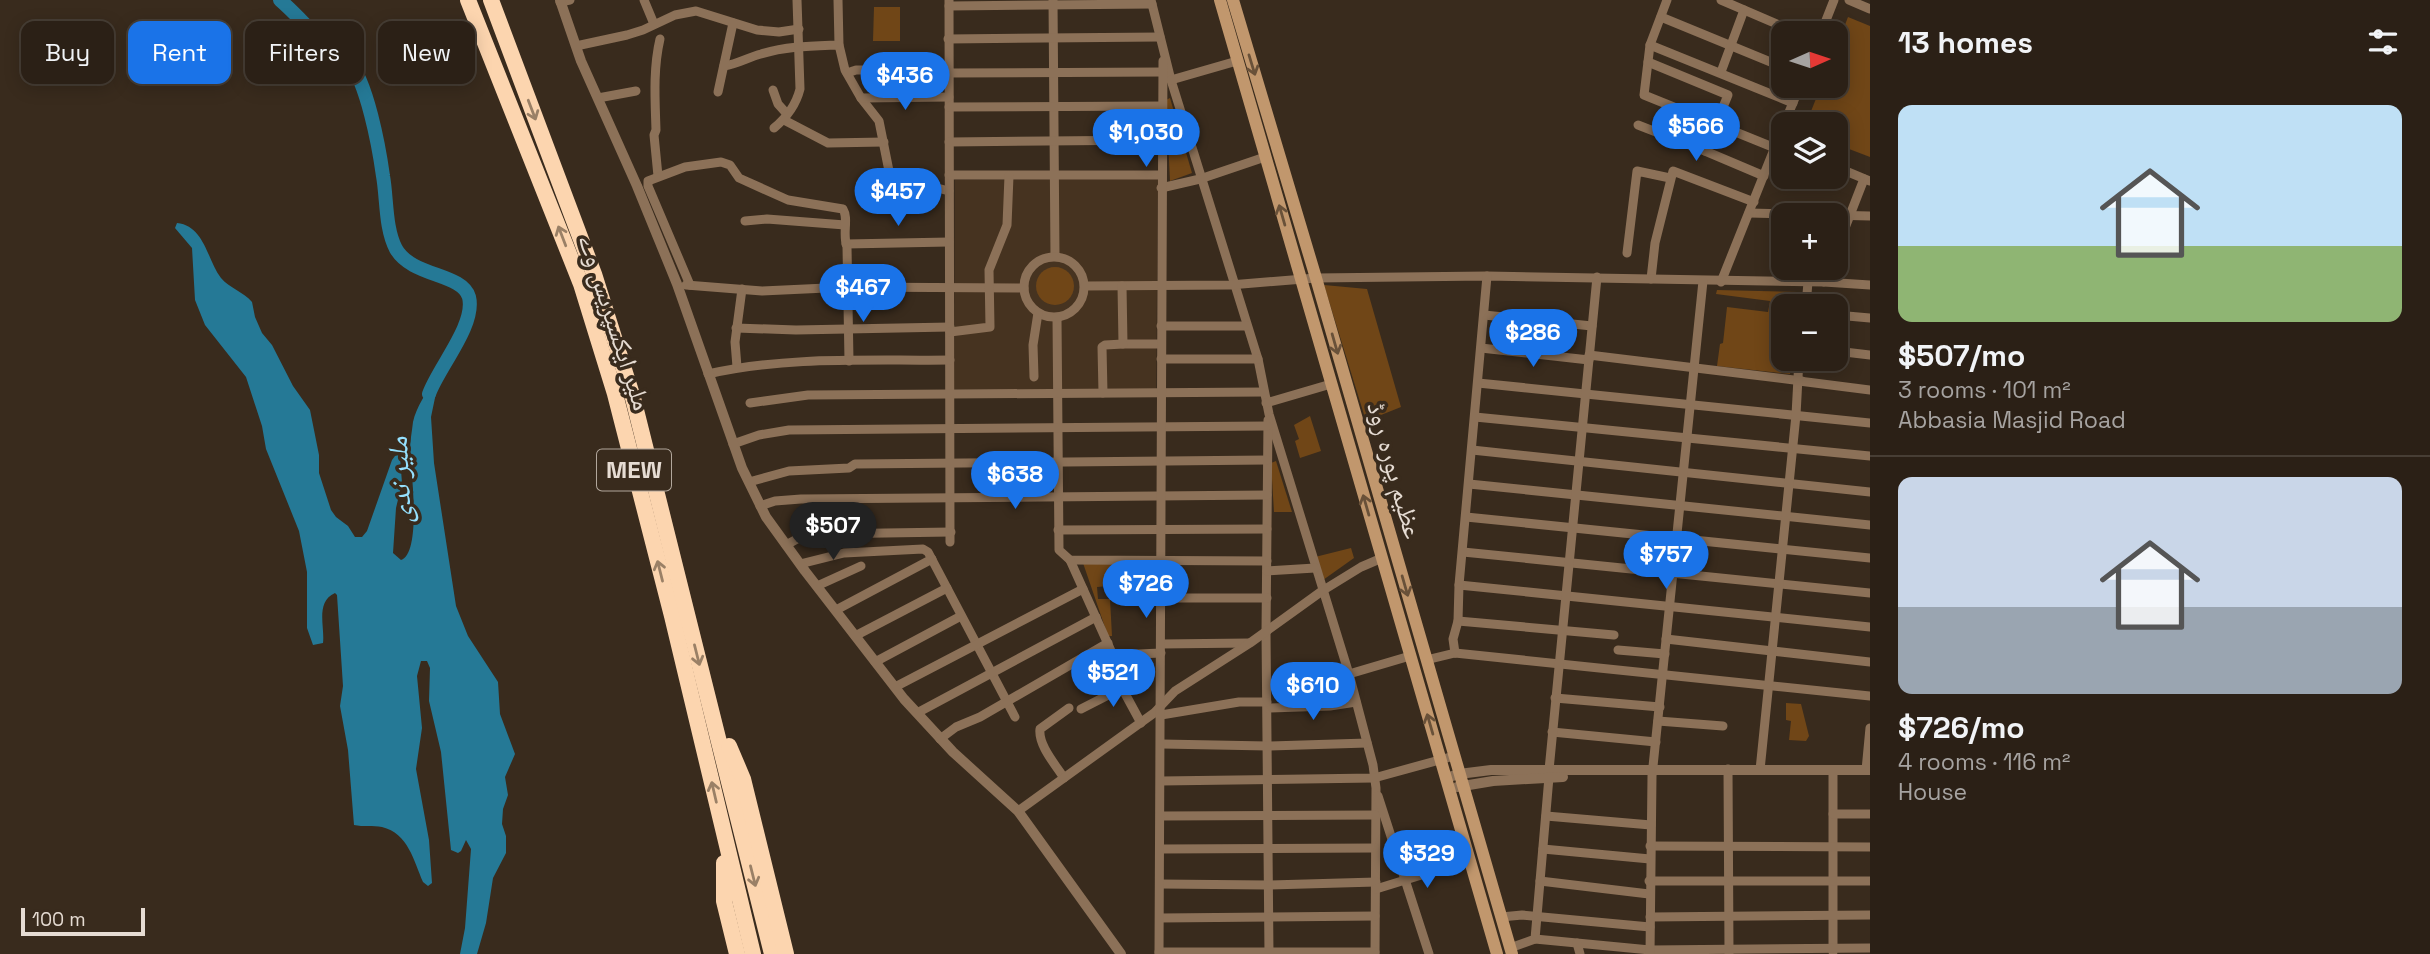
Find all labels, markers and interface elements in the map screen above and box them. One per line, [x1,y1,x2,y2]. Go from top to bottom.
chip: Buy [21,21,114,84]
chip: Rent [128,21,231,84]
chip: Filters [245,21,364,84]
chip: New [378,21,475,84]
north arrow [1771,21,1848,98]
map controls [1771,21,1848,371]
text: 13 homes [1898,23,2033,62]
icon: filters [2364,23,2402,61]
pin: $436 [864,52,946,112]
one-way arrow [1247,54,1260,76]
text: $436 [877,60,933,90]
one-way arrow [527,98,540,120]
pin: $566 [1655,104,1737,163]
pin: $1,030 [1089,110,1203,169]
text: $566 [1668,111,1724,141]
button: layers [1771,112,1848,189]
text: $1,030 [1109,117,1183,147]
icon: home [2087,150,2213,276]
pin: $457 [857,168,939,228]
text: $457 [871,176,925,206]
button: + [1771,203,1848,280]
one-way arrow [1274,204,1287,226]
one-way arrow [554,225,567,247]
street label: ملیر ایکسپریس وے [571,230,659,414]
pin: $467 [822,264,904,324]
text: $467 [835,272,891,302]
button: − [1771,294,1848,371]
pin: $286 [1492,310,1574,369]
text: $286 [1505,317,1561,347]
one-way arrow [1329,332,1342,355]
text: $507/mo [1898,336,2025,375]
text: 3 rooms · 101 m² [1898,375,2071,405]
street label: عظیم پورہ روڈ [1359,398,1431,542]
text: Abbasia Masjid Road [1898,405,2126,435]
water label: ملیر ندی [379,436,419,524]
road number: MEW [597,449,671,490]
pin: $638 [974,452,1056,511]
text: $638 [987,459,1043,489]
one-way arrow [1359,495,1372,517]
pin: $507 [792,503,874,562]
text: $507 [806,510,860,540]
icon: home [2087,522,2213,648]
pin: $757 [1625,532,1707,591]
text: $757 [1640,539,1692,569]
one-way arrow [653,560,666,583]
pin: $726 [1105,560,1187,620]
text: $726 [1119,568,1173,598]
one-way arrow [1399,575,1412,597]
one-way arrow [691,643,704,666]
pin: $521 [1072,650,1154,709]
text: $521 [1087,657,1139,687]
pin: $610 [1272,662,1354,722]
text: $610 [1286,670,1340,700]
text: $726/mo [1898,708,2025,747]
one-way arrow [1422,713,1435,735]
text: 4 rooms · 116 m² [1898,747,2070,777]
text: House [1898,777,1967,807]
one-way arrow [707,781,720,804]
pin: $329 [1386,830,1468,890]
text: $329 [1399,838,1455,868]
one-way arrow [747,864,760,887]
scale bar [21,905,145,937]
text: 100 m [32,907,86,932]

